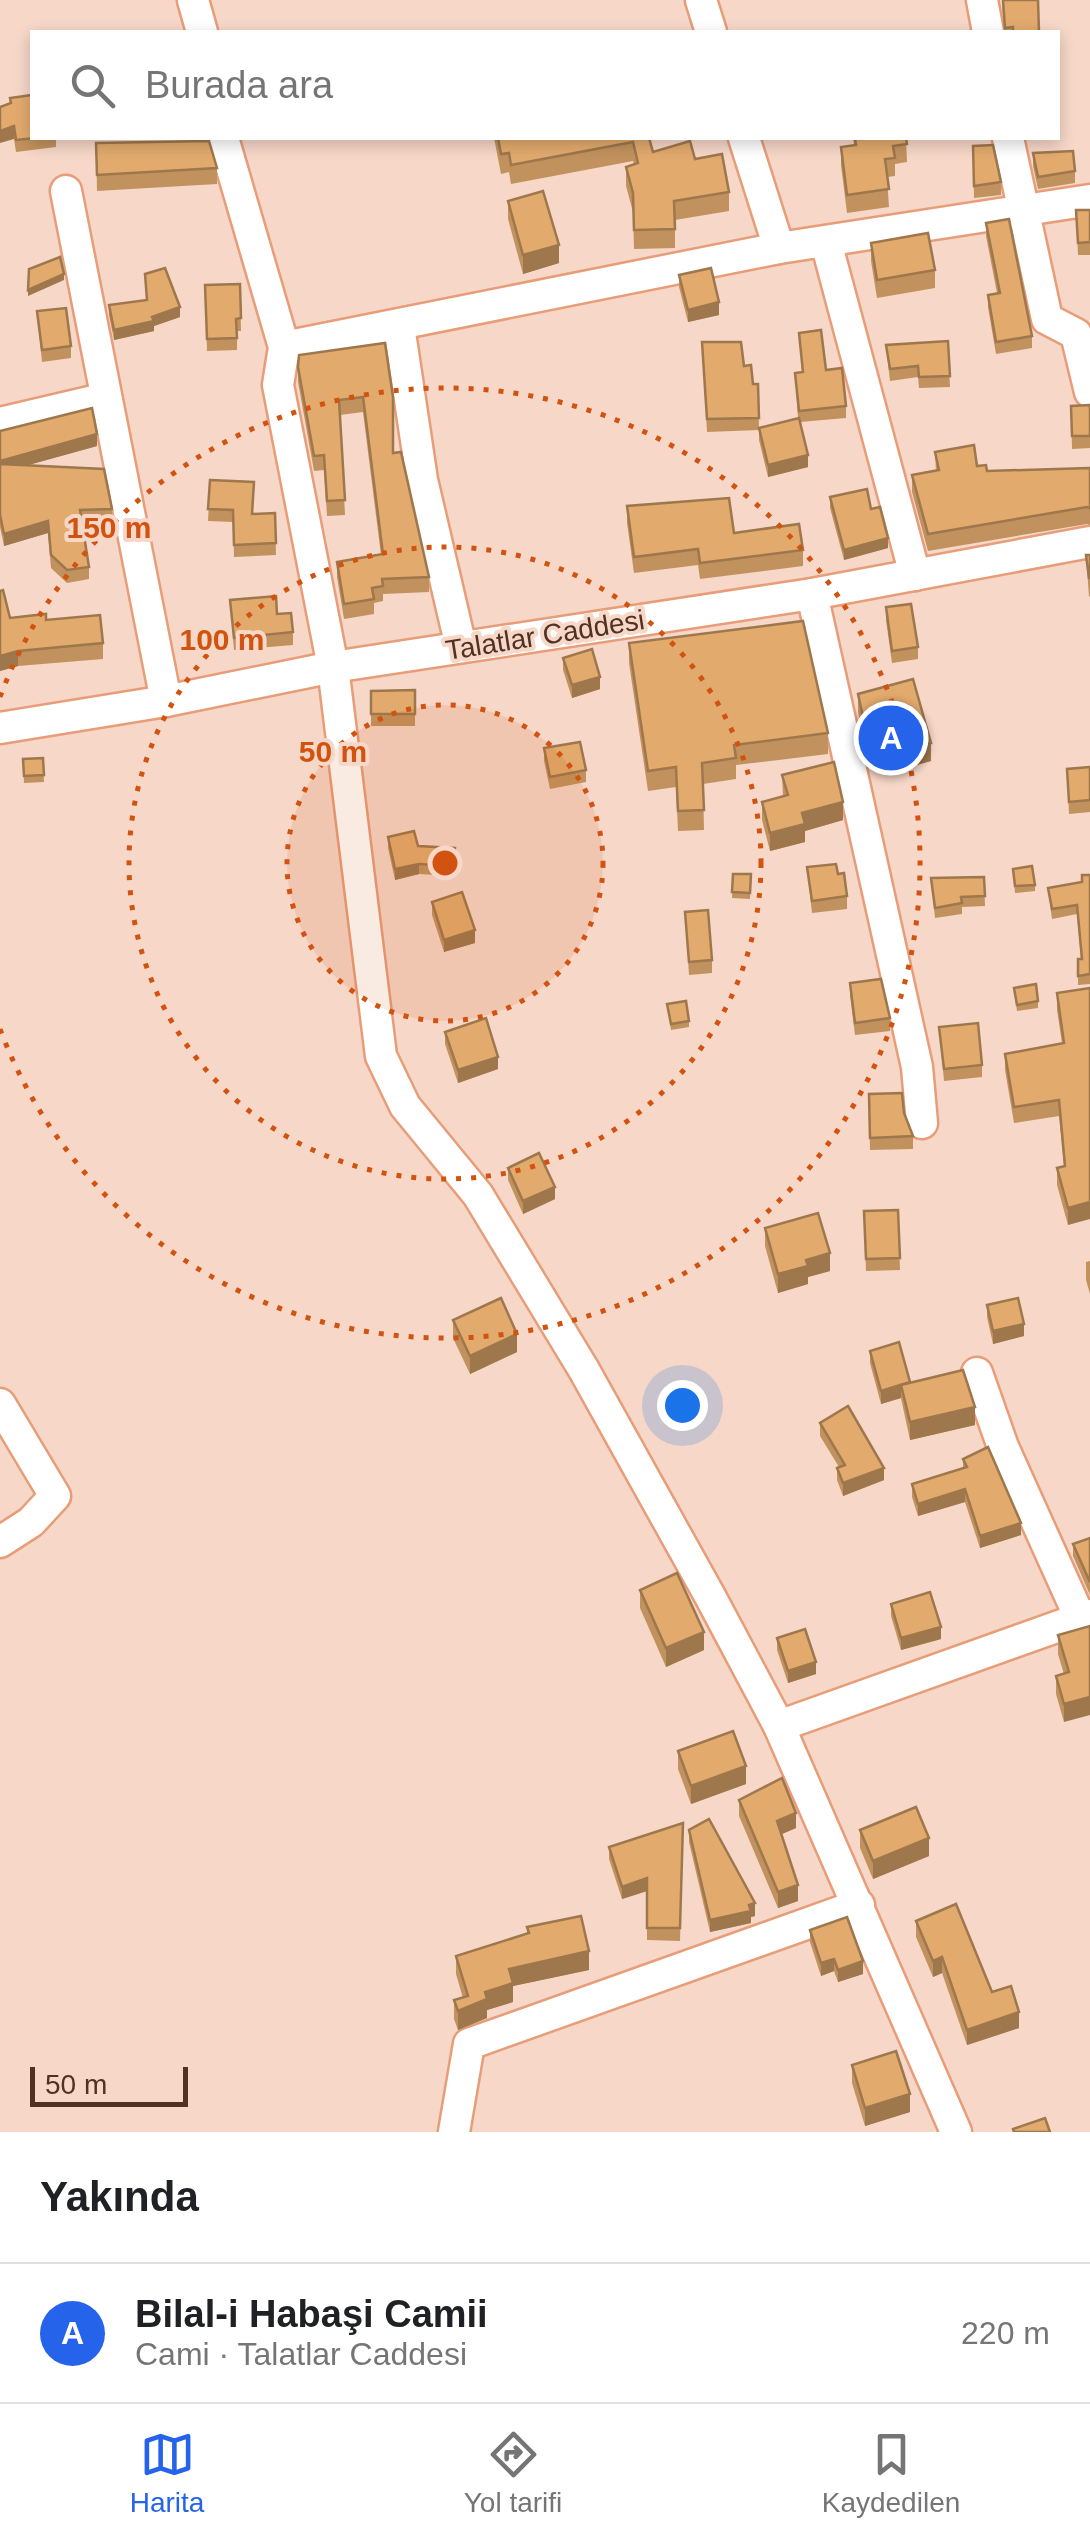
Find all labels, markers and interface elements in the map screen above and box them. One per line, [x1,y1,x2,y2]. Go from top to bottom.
search box [30,30,1060,140]
icon: search [65,58,120,113]
text: Burada ara [145,64,333,106]
text: 150 m [66,511,152,544]
street label: Talatlar Caddesi [443,604,647,666]
text: 100 m [179,623,265,656]
pin: A [858,700,924,776]
text: 50 m [299,735,367,768]
centre of rings [427,845,463,881]
your location [657,1380,708,1431]
scale bar [30,2062,188,2106]
text: 50 m [45,2069,107,2100]
text: Yakında [40,2173,199,2220]
text: Bilal-i Habaşi Camii [135,2293,488,2335]
text: A [61,2315,84,2351]
text: 220 m [961,2315,1050,2351]
text: Cami · Talatlar Caddesi [135,2336,467,2372]
tab: Harita [130,2427,204,2519]
tab: Yol tarifi [464,2427,562,2519]
tab: Kaydedilen [822,2427,960,2519]

